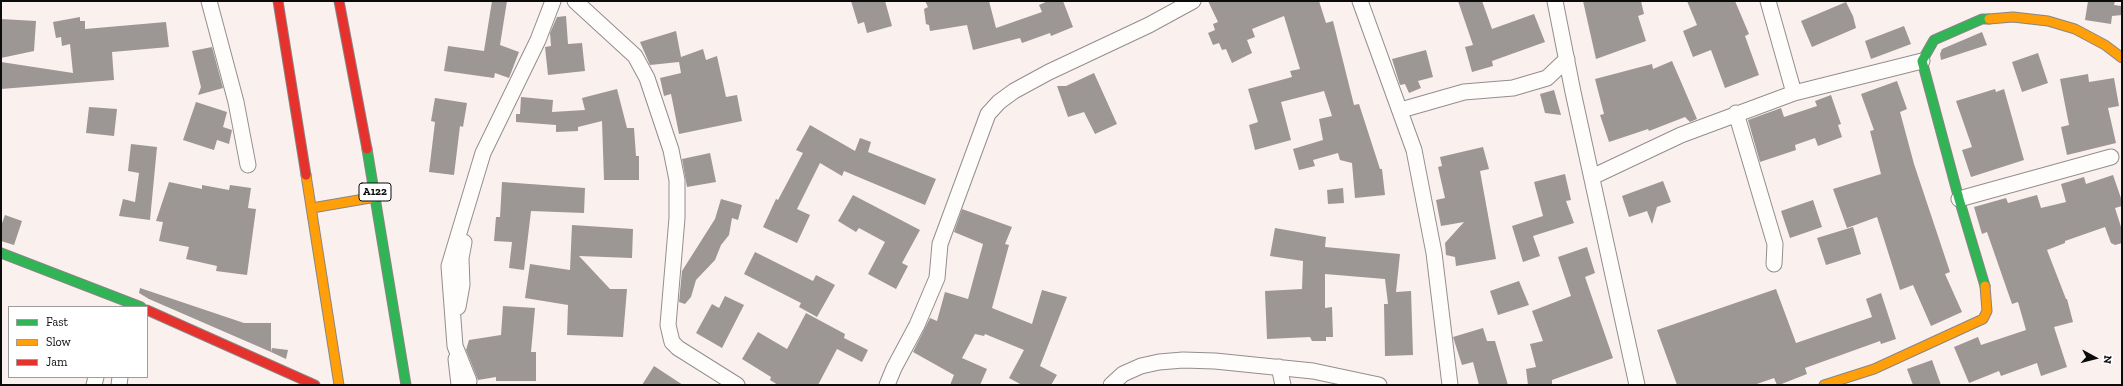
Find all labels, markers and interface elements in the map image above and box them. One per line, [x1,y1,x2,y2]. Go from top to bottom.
road number: A122 [359,183,391,201]
legend [8,306,148,378]
text: Fast [46,315,68,329]
text: Slow [46,335,71,349]
north arrow [2075,338,2115,378]
text: Jam [46,355,67,369]
text: N [2100,355,2114,364]

